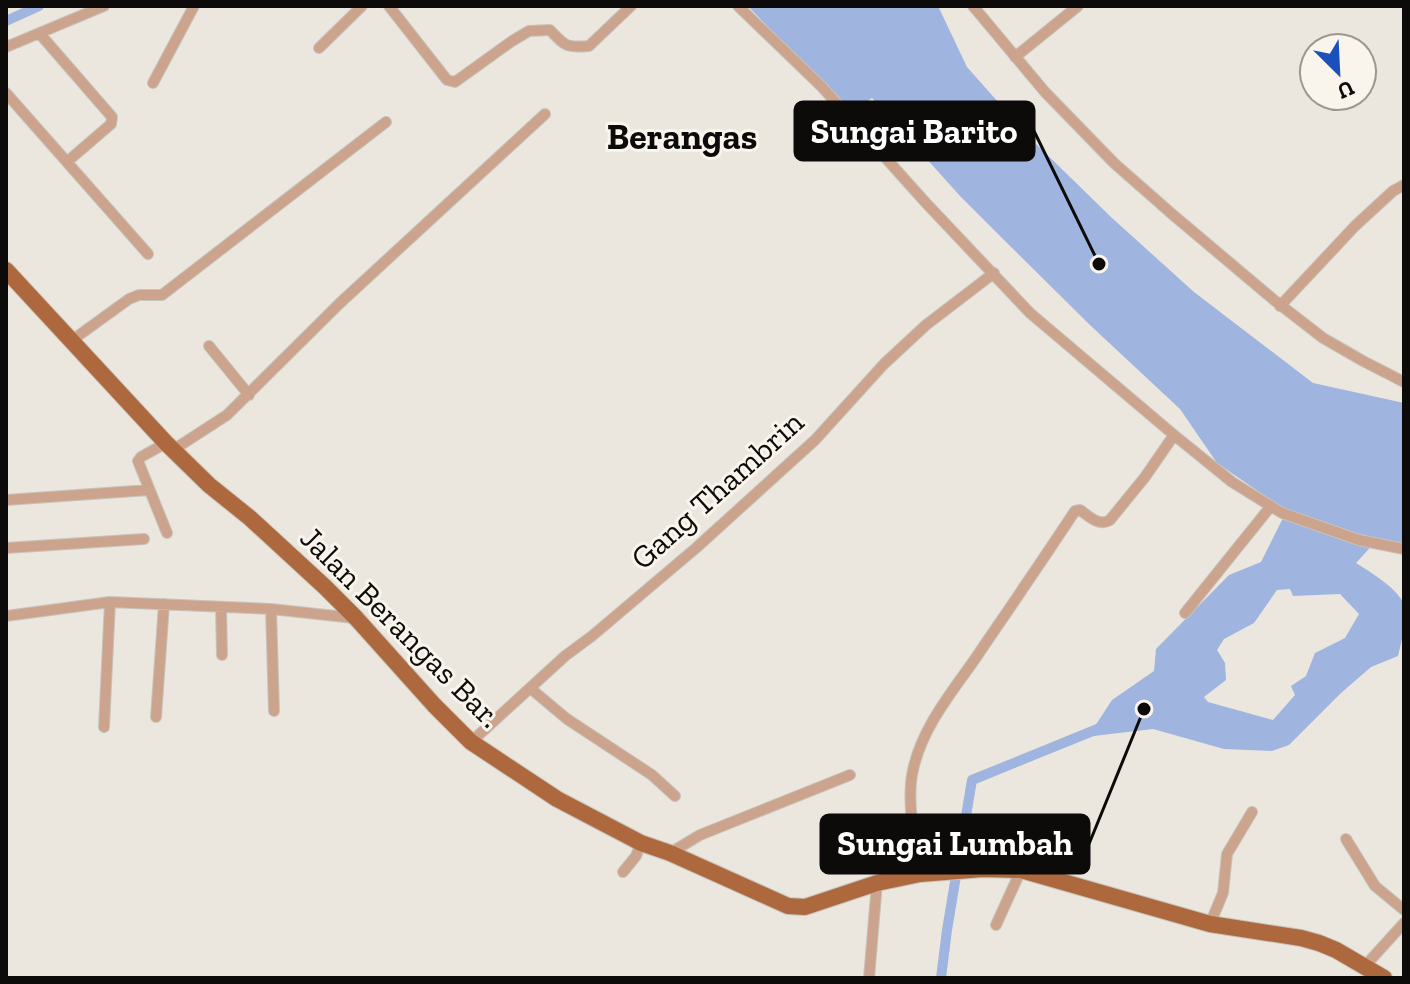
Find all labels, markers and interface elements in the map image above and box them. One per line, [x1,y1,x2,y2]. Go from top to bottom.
north arrow [1298,32,1378,112]
text: U [1333,74,1359,105]
callout: Sungai Barito [795,102,1034,160]
text: Sungai Barito [811,111,1018,152]
district label: Berangas [607,115,757,158]
street label: Gang Thambrin [623,402,811,577]
street label: Jalan Berangas Bar. [293,519,509,735]
callout: Sungai Lumbah [821,815,1089,873]
text: Sungai Lumbah [837,823,1073,864]

